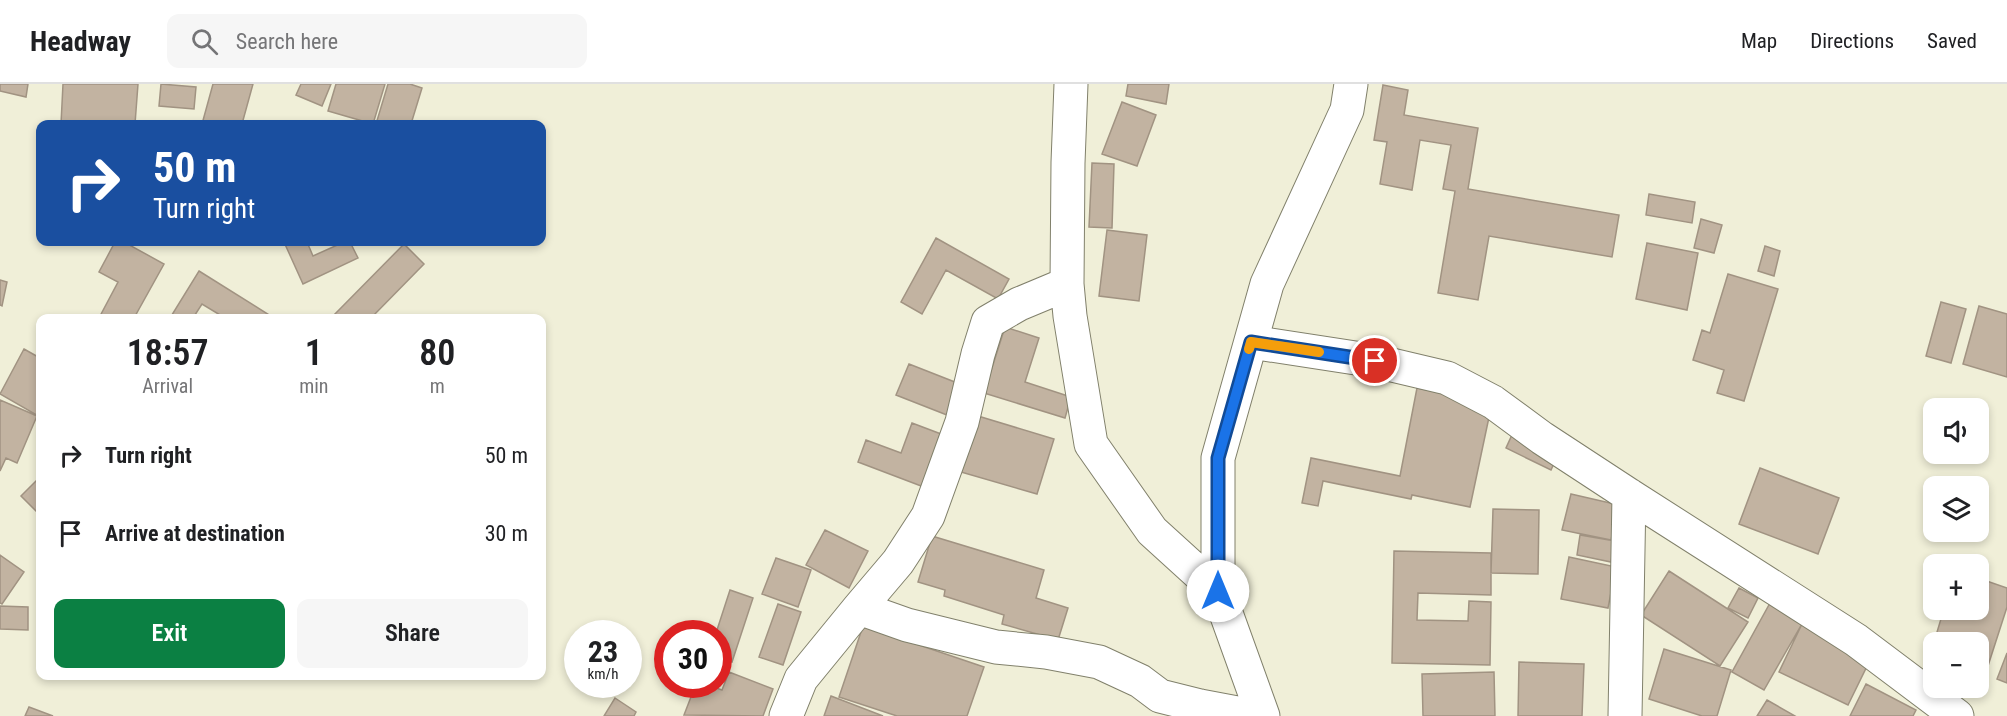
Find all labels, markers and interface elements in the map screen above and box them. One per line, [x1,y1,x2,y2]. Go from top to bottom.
search box [167,14,587,68]
text: Headway [30,25,131,58]
icon: search [188,25,221,58]
text: Search here [236,29,338,54]
text: Map [1741,29,1777,53]
text: Directions [1810,29,1894,53]
text: Saved [1927,29,1977,53]
text: 50 m [153,143,236,192]
icon: right [54,144,132,222]
text: Turn right [153,193,255,225]
text: 18:57 [127,332,209,374]
text: 1 [305,332,323,374]
text: 80 [419,332,455,374]
pin [1349,335,1400,386]
icon: arrive [1358,344,1391,377]
text: Arrival [142,374,193,398]
text: min [299,374,329,398]
text: m [430,374,445,398]
map controls [1923,398,1989,698]
button: sound [1923,398,1989,464]
icon: right [54,439,87,472]
text: Turn right [105,443,192,468]
text: 50 m [485,443,528,468]
button: layers [1923,476,1989,542]
icon: arrive [54,517,87,550]
text: Arrive at destination [105,521,285,546]
text: 30 m [485,521,528,546]
button: + [1923,554,1989,620]
position arrow [1186,559,1250,623]
button: Exit [54,599,285,668]
button: Share [297,599,528,668]
speed limit sign: 30 [654,620,732,698]
button: − [1923,632,1989,698]
text: 23 [588,634,618,669]
text: km/h [588,665,618,683]

